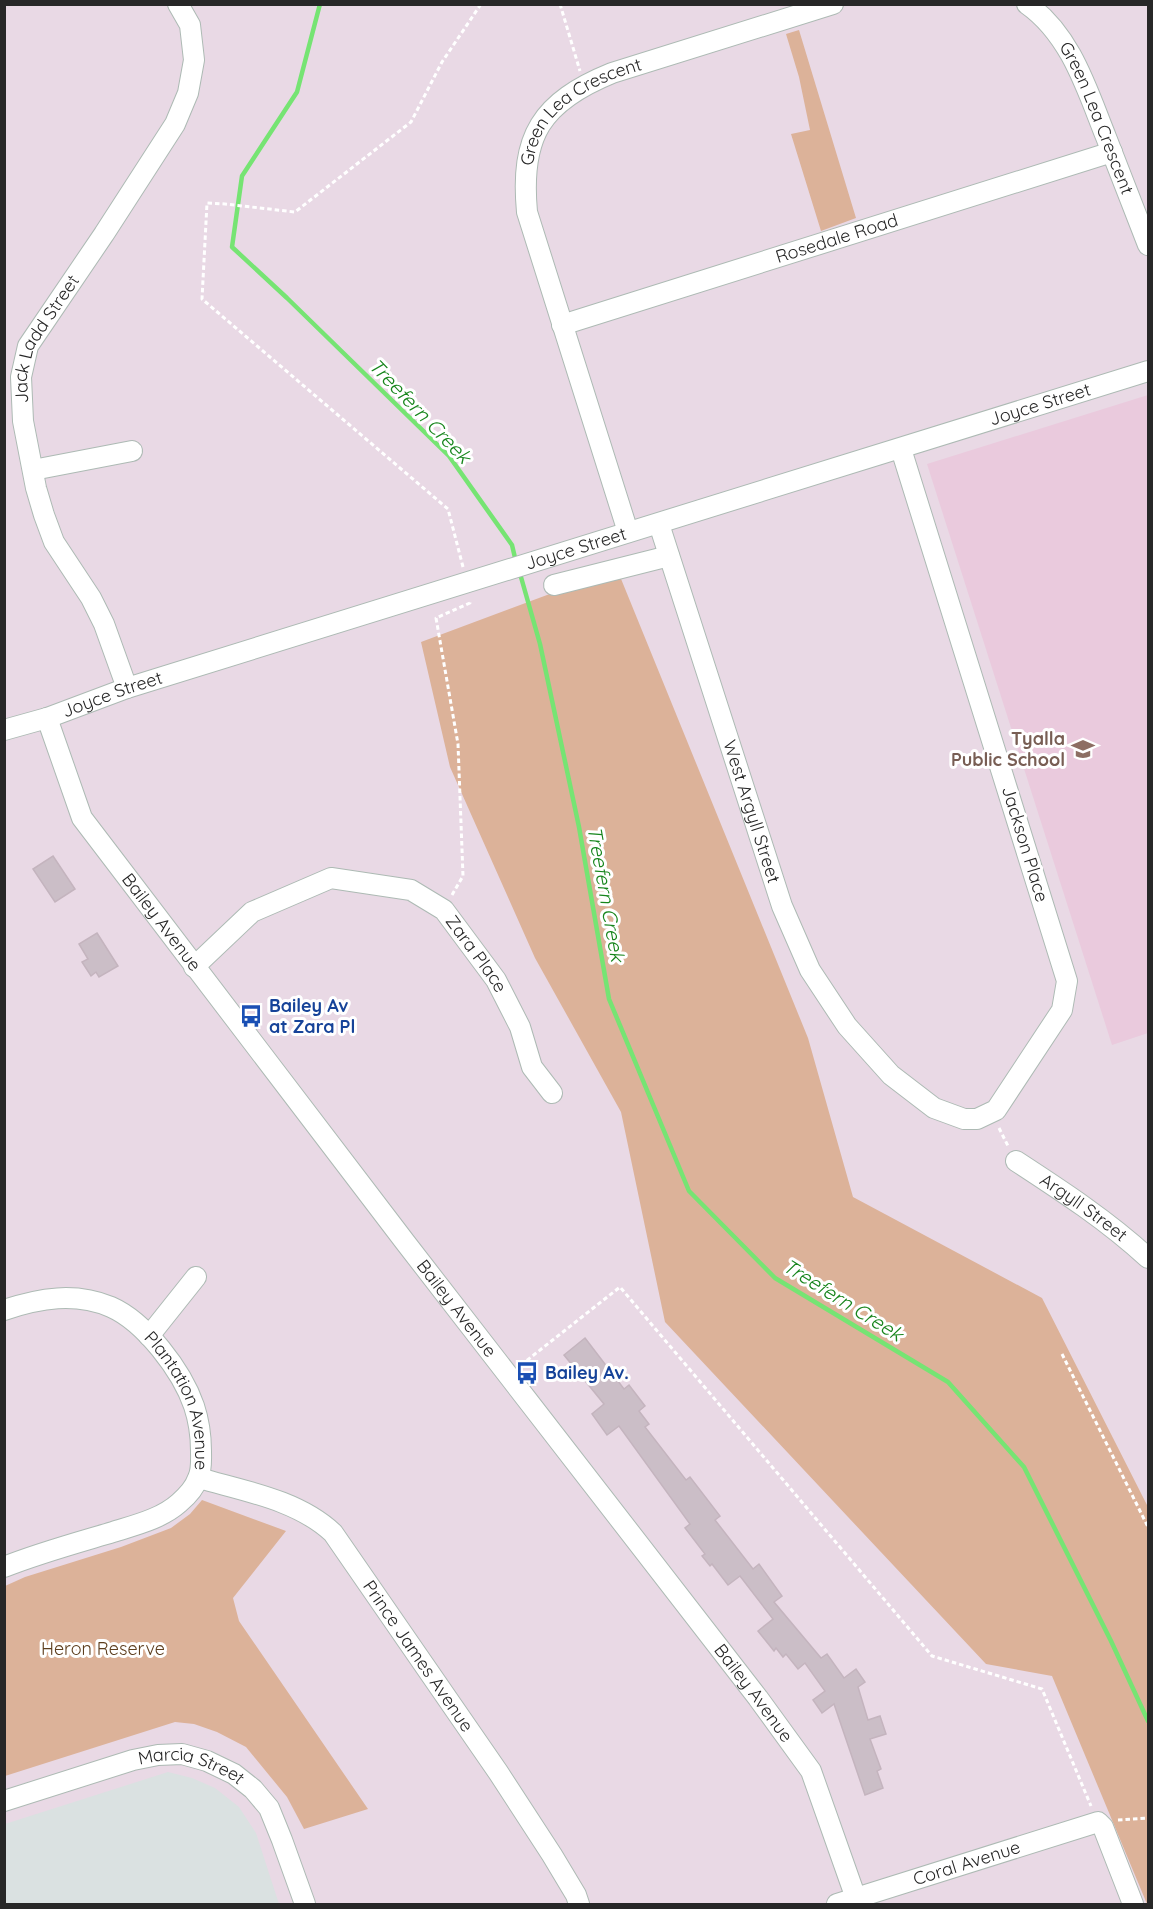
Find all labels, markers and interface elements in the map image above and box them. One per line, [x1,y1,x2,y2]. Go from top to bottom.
street label: Green Lea Crescent [1055,37,1139,197]
street label: Green Lea Crescent [515,52,644,167]
street label: Rosedale Road [773,208,901,268]
street label: Jack Ladd Street [9,270,84,404]
water label: Treefern Creek [364,353,478,470]
street label: Joyce Street [986,378,1093,431]
street label: Joyce Street [522,522,629,575]
street label: Joyce Street [59,666,165,722]
place label: Tyalla Public School [951,727,1065,771]
school or university icon: Tyalla Public School [1070,736,1096,762]
street label: West Argyll Street [718,737,786,886]
street label: Jackson Place [997,783,1054,905]
water label: Treefern Creek [582,824,631,966]
street label: Bailey Avenue [117,868,207,976]
street label: Zara Place [441,910,512,996]
place label: Bailey Av at Zara Pl [269,994,355,1038]
bus stop icon: Bailey Av at Zara Pl [238,1003,264,1029]
street label: Argyll Street [1036,1168,1132,1246]
water label: Treefern Creek [779,1253,910,1348]
street label: Bailey Avenue [412,1255,502,1362]
street label: Plantation Avenue [140,1326,213,1471]
bus stop icon: Bailey Av. [514,1360,540,1386]
place label: Bailey Av. [545,1361,629,1384]
street label: Prince James Avenue [358,1576,479,1736]
park label: Heron Reserve [41,1637,165,1660]
street label: Bailey Avenue [709,1639,798,1747]
street label: Marcia Street [136,1742,250,1789]
street label: Coral Avenue [910,1835,1023,1890]

